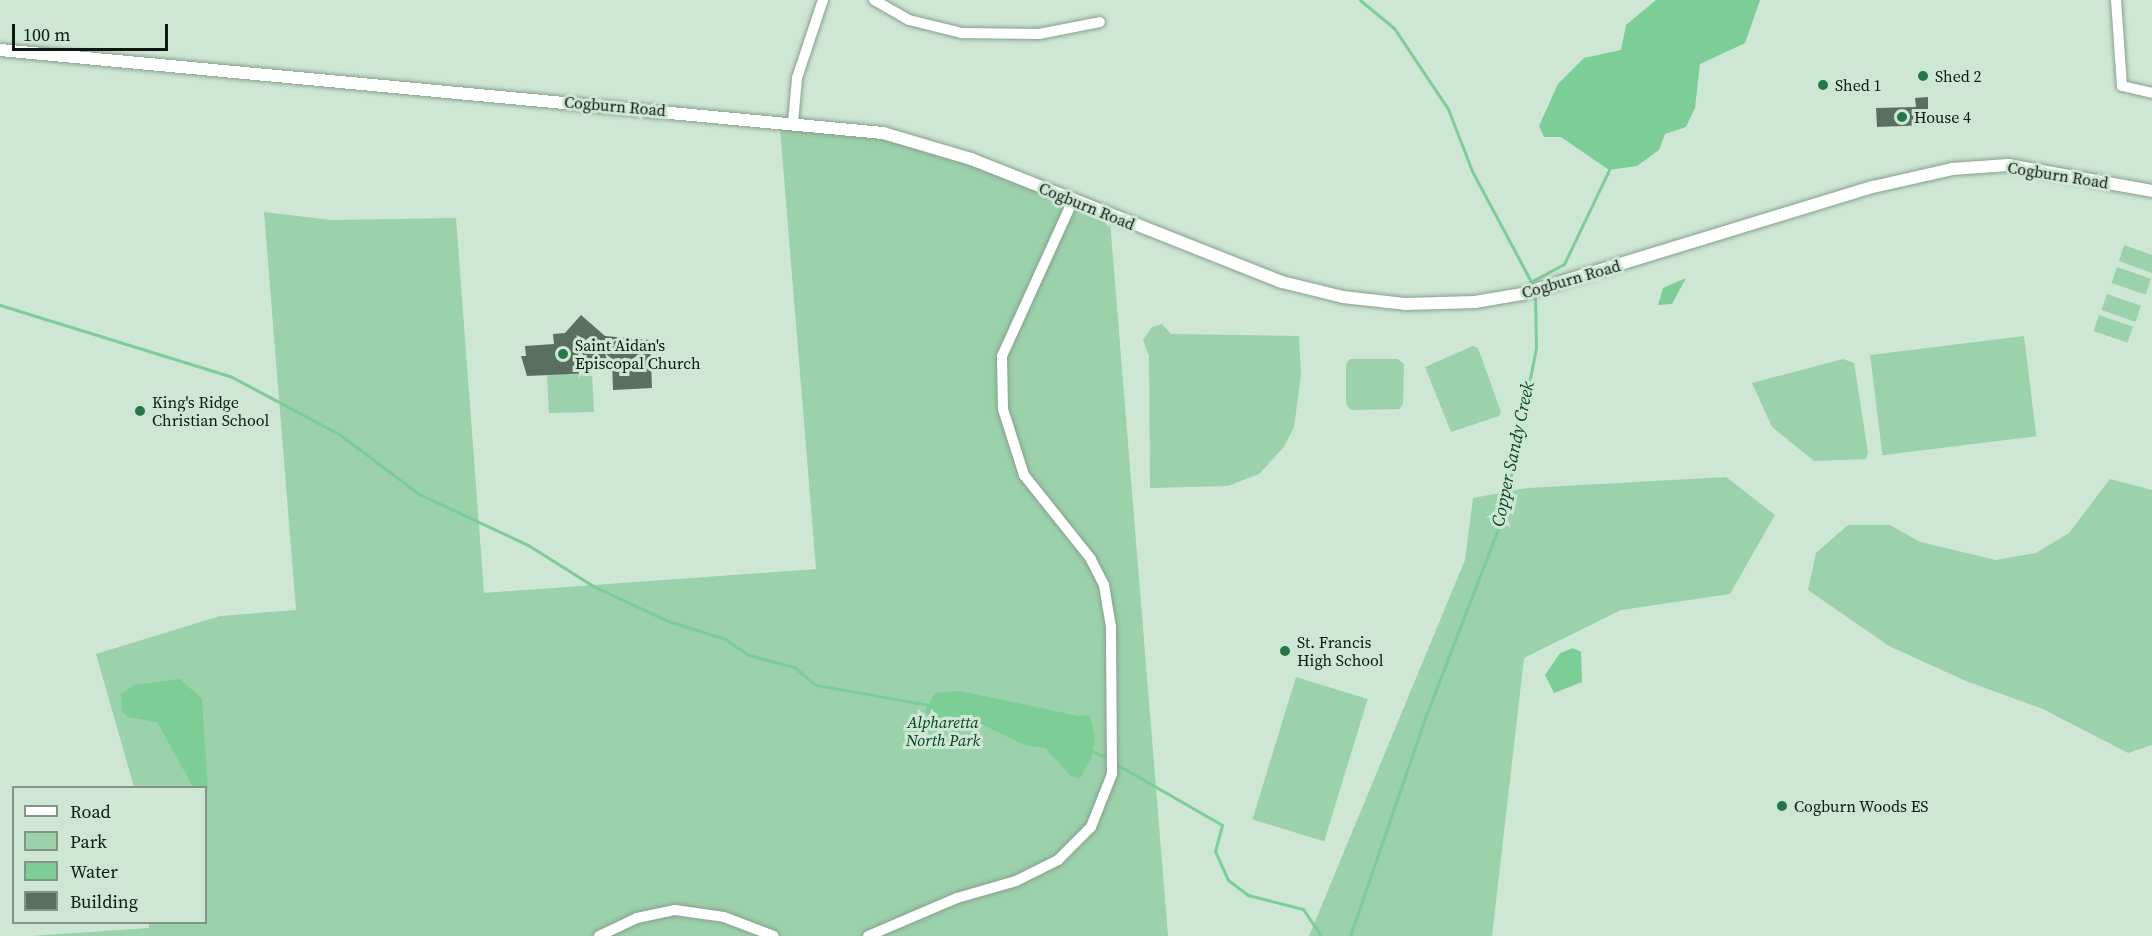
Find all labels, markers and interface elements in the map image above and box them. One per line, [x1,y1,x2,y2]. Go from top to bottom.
scale bar [15,12,171,50]
text: 100 m [23,22,70,47]
place label: Shed 2 [1935,66,1982,86]
marker: Shed 2 [1916,69,1930,83]
place label: Shed 1 [1835,75,1882,95]
marker: Shed 1 [1816,78,1830,92]
street label: Cogburn Road [563,92,667,120]
place label: House 4 [1914,107,1971,127]
marker: House 4 [1895,110,1909,124]
street label: Cogburn Road [2006,158,2110,192]
street label: Cogburn Road [1036,178,1138,234]
street label: Cogburn Road [1519,256,1623,302]
place label: Saint Aidan's Episcopal Church [575,335,701,373]
marker: Saint Aidan's Episcopal Church [556,347,570,361]
water label: Copper Sandy Creek [1487,380,1539,528]
place label: King's Ridge Christian School [152,392,269,430]
marker: King's Ridge Christian School [133,404,147,418]
place label: St. Francis High School [1297,632,1383,670]
marker: St. Francis High School [1278,644,1292,658]
park label: Alpharetta North Park [906,712,980,750]
legend [12,786,207,924]
place label: Cogburn Woods ES [1794,796,1929,816]
text: Road [70,799,111,824]
marker: Cogburn Woods ES [1775,799,1789,813]
text: Park [70,829,107,854]
text: Water [70,859,118,884]
text: Building [70,889,138,914]

